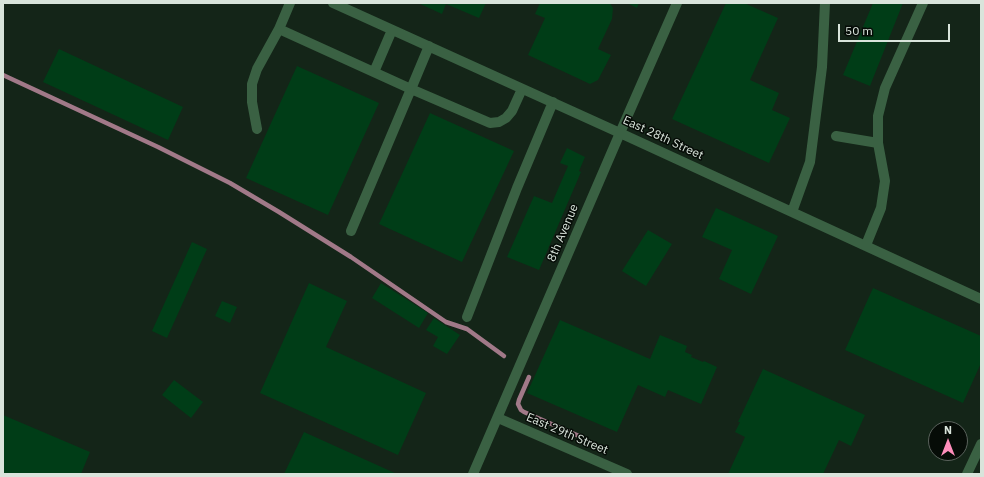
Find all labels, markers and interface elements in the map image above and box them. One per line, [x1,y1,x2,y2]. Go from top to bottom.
scale bar [840,16,952,42]
text: 50 m [845,23,873,38]
street label: East 28th Street [620,113,706,163]
street label: 8th Avenue [544,202,582,264]
street label: East 29th Street [524,410,610,458]
north arrow [928,421,968,461]
text: N [944,423,952,437]

